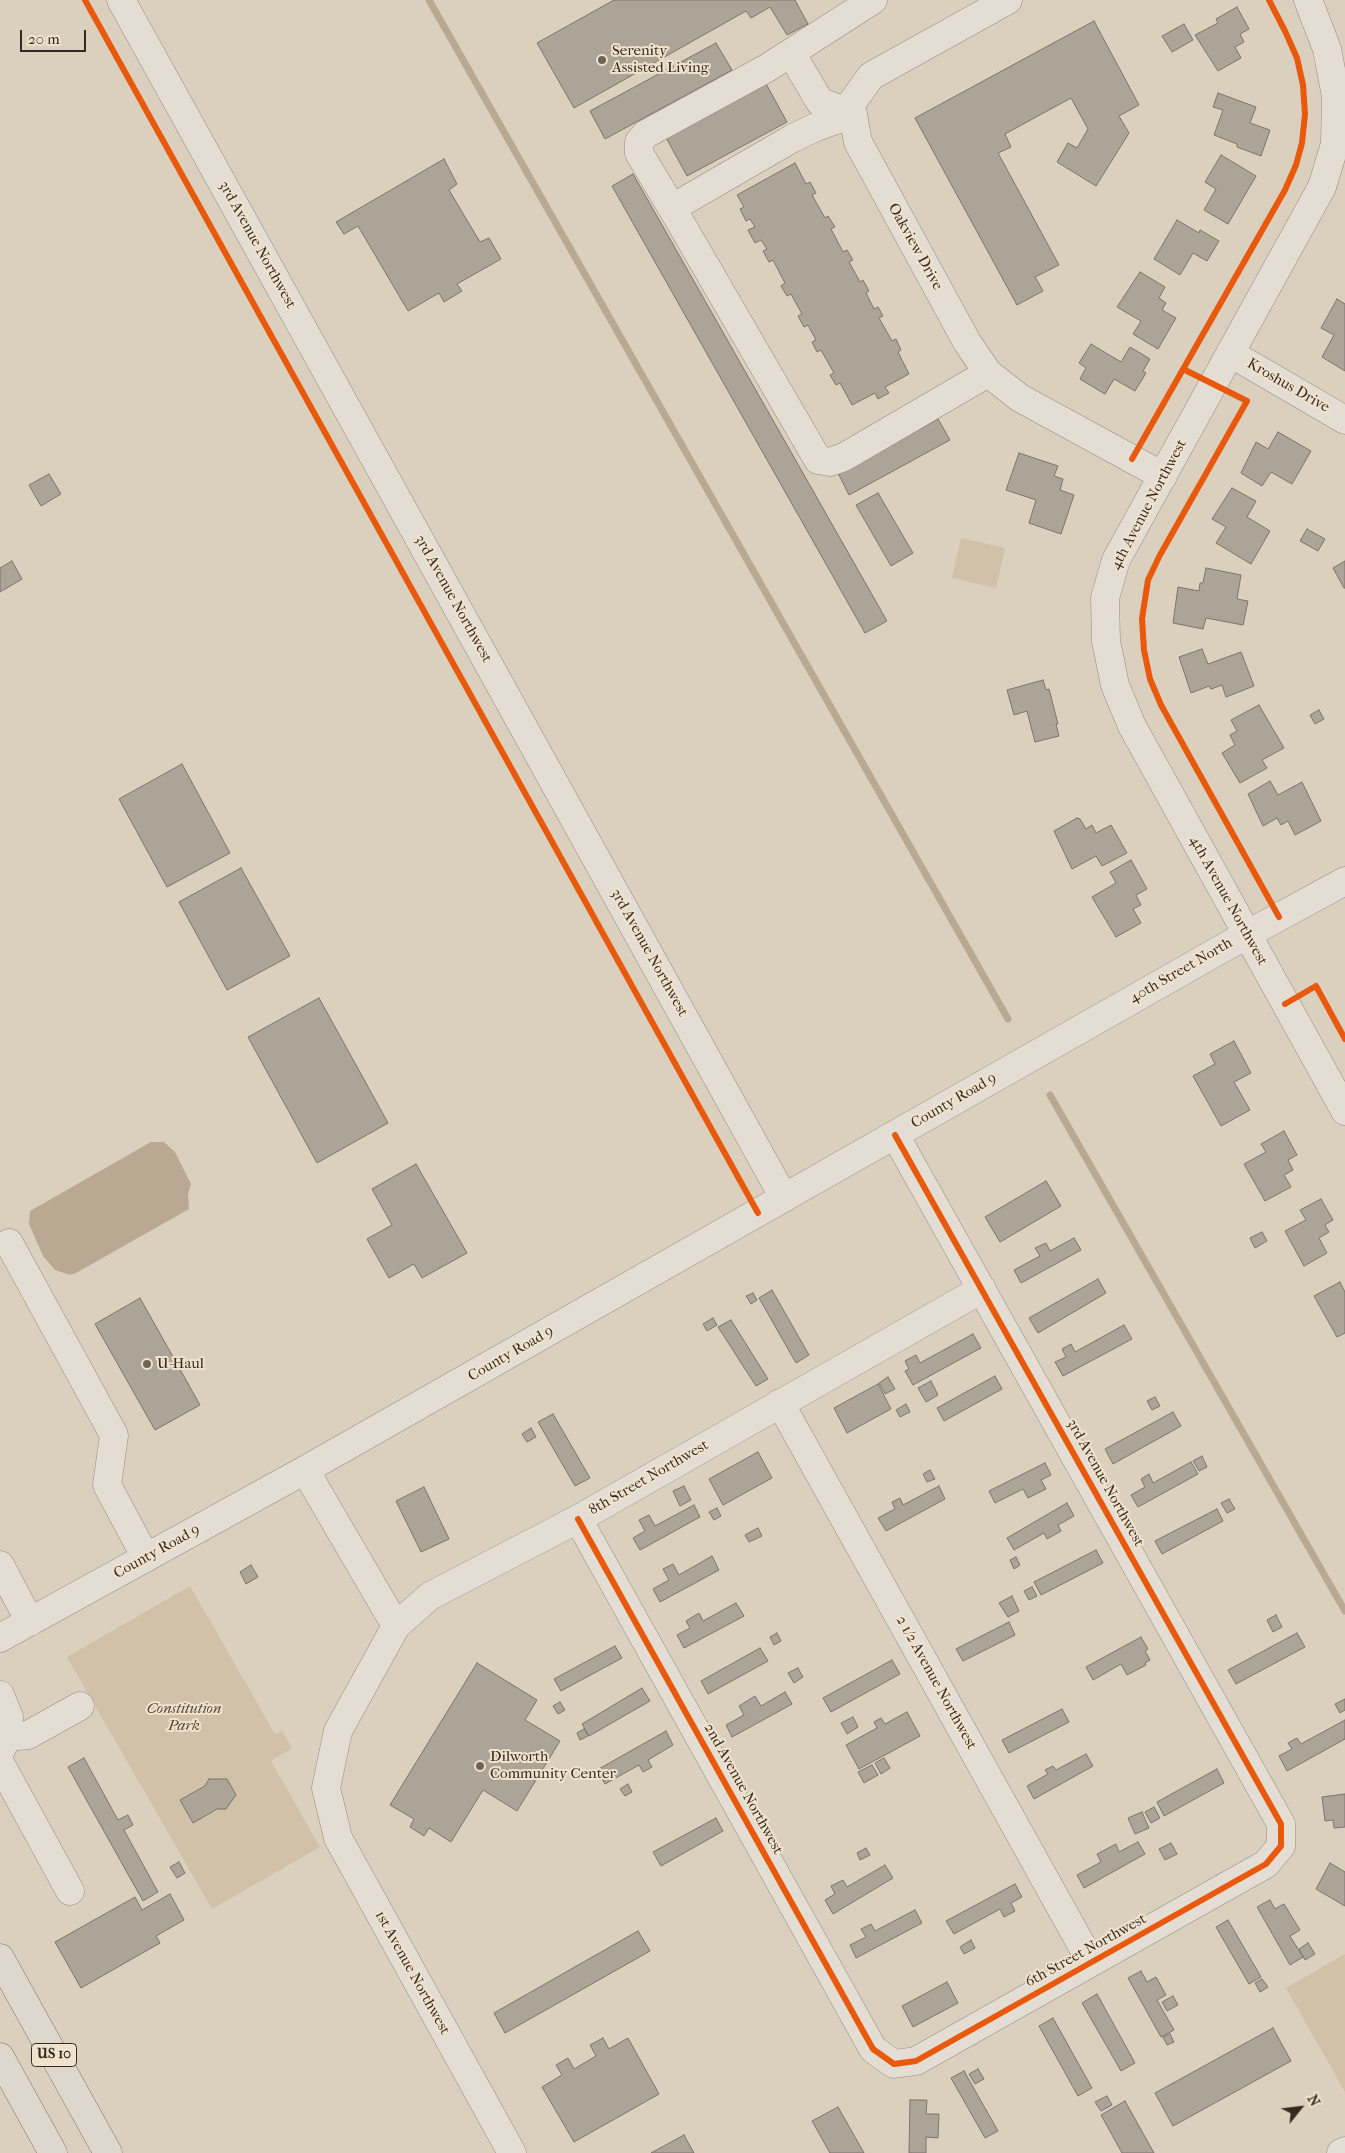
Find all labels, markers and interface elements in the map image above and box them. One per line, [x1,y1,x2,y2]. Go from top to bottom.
scale bar [22,20,89,52]
text: 20 m [28,30,60,48]
place label: Serenity Assisted Living [612,42,709,77]
marker: Serenity Assisted Living [596,54,608,66]
street label: 3rd Avenue Northwest [214,178,300,312]
street label: Oakview Drive [884,200,946,294]
street label: Kroshus Drive [1243,355,1333,417]
street label: 4th Avenue Northwest [1107,437,1191,573]
street label: 3rd Avenue Northwest [410,532,496,666]
street label: 4th Avenue Northwest [1185,833,1271,969]
street label: 3rd Avenue Northwest [606,886,692,1020]
street label: 40th Street North [1126,934,1236,1008]
street label: County Road 9 [908,1069,1000,1133]
street label: County Road 9 [465,1322,557,1386]
place label: U-Haul [157,1355,204,1373]
marker: U-Haul [141,1358,153,1370]
street label: 3rd Avenue Northwest [1062,1416,1148,1550]
street label: 8th Street Northwest [586,1436,712,1520]
street label: County Road 9 [111,1521,203,1583]
street label: 2 1/2 Avenue Northwest [892,1613,980,1753]
park label: Constitution Park [147,1700,221,1735]
street label: 2nd Avenue Northwest [699,1720,787,1858]
place label: Dilworth Community Center [490,1748,616,1783]
marker: Dilworth Community Center [474,1760,486,1772]
street label: 1st Avenue Northwest [370,1908,454,2038]
street label: 6th Street Northwest [1022,1910,1150,1992]
road number: US 10 [32,2044,76,2066]
north arrow [1275,2083,1325,2133]
text: N [1304,2092,1324,2109]

